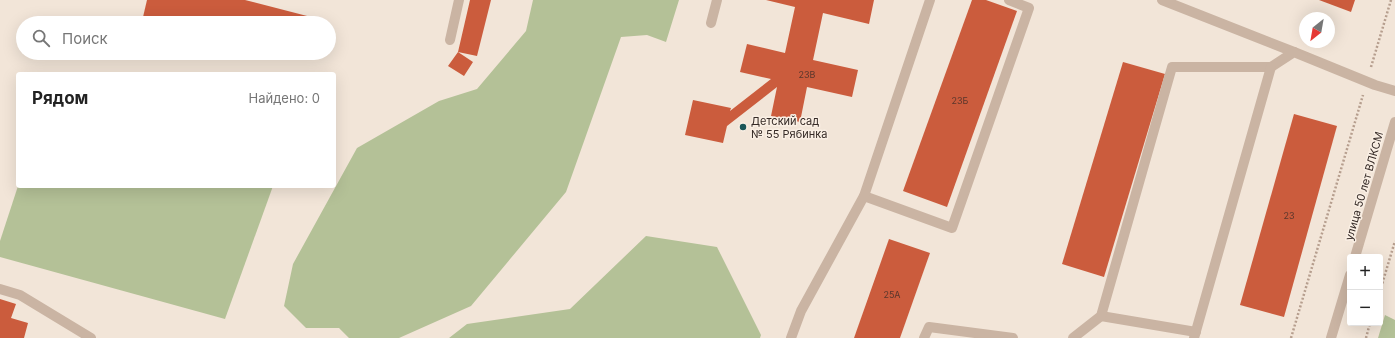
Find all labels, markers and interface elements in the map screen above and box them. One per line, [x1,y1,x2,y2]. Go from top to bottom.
north arrow [1299,12,1335,48]
search box [16,16,336,60]
icon: search [30,27,52,49]
text: Поиск [62,29,108,48]
house number: 23В [799,69,816,80]
text: Рядом [32,88,88,108]
text: Найдено: 0 [249,90,320,106]
house number: 23Б [952,95,969,106]
place label: Детский сад № 55 Рябинка [751,114,827,141]
marker: Детский сад № 55 Рябинка [738,122,748,132]
street label: улица 50 лет ВЛКСМ [1342,130,1386,242]
house number: 23 [1283,210,1295,221]
map controls [1347,254,1383,326]
button: + [1347,254,1383,290]
house number: 25А [883,289,901,300]
button: − [1347,290,1383,326]

